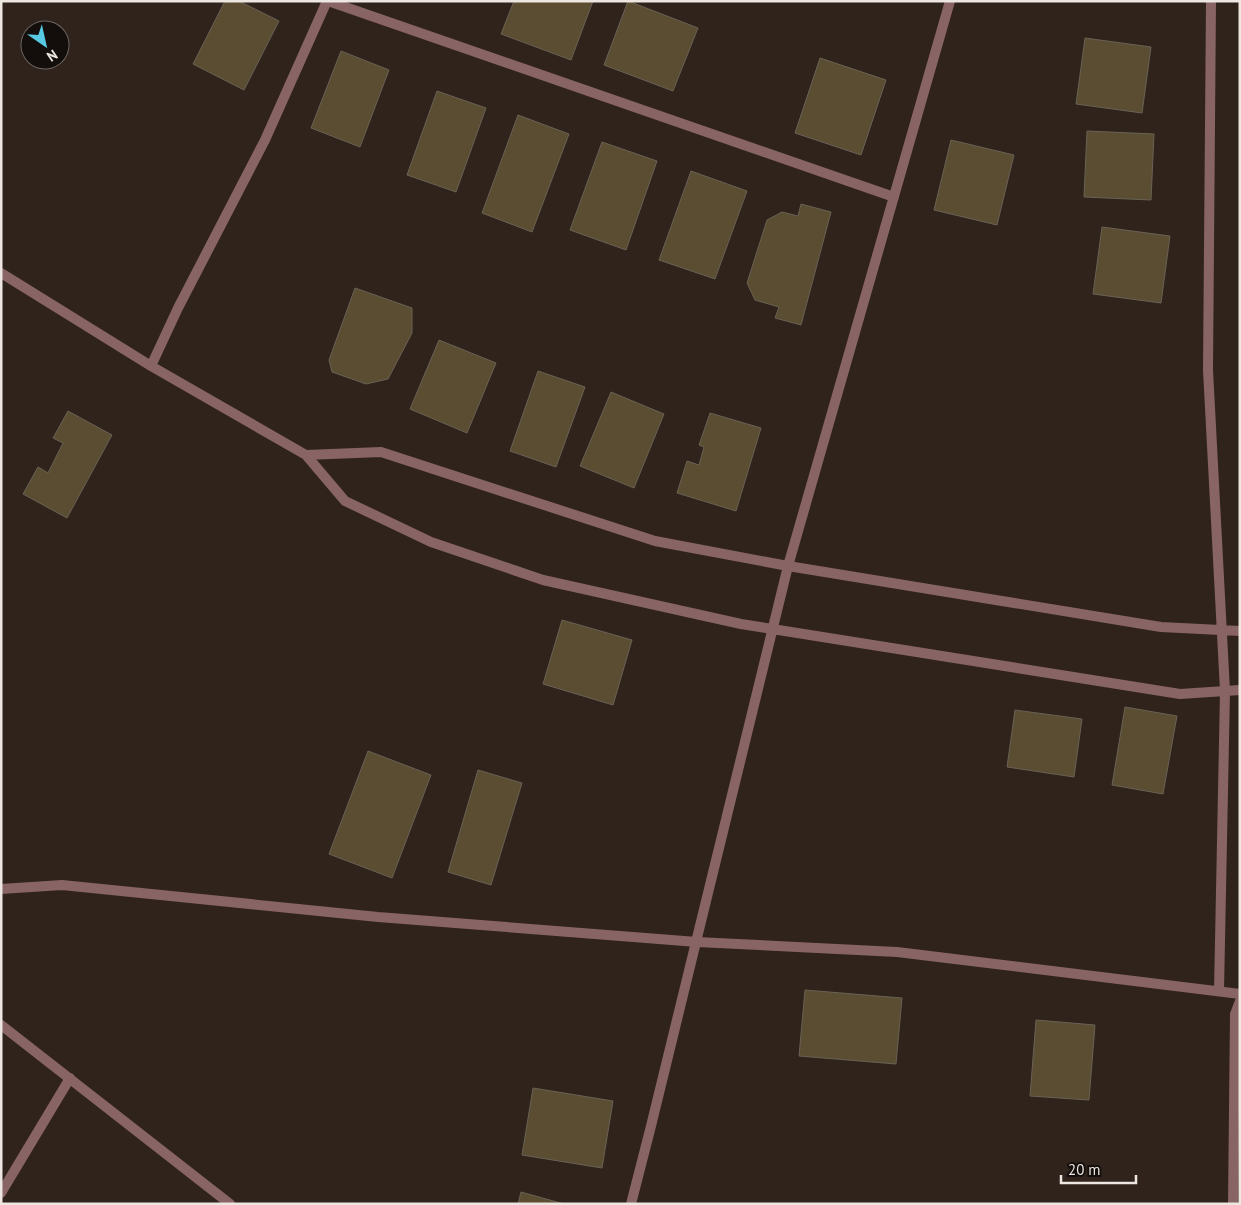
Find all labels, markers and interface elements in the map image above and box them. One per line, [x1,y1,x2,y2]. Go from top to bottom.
north arrow [20,20,70,70]
text: N [43,46,61,66]
scale bar [1061,1152,1136,1184]
text: 20 m [1068,1160,1101,1179]

